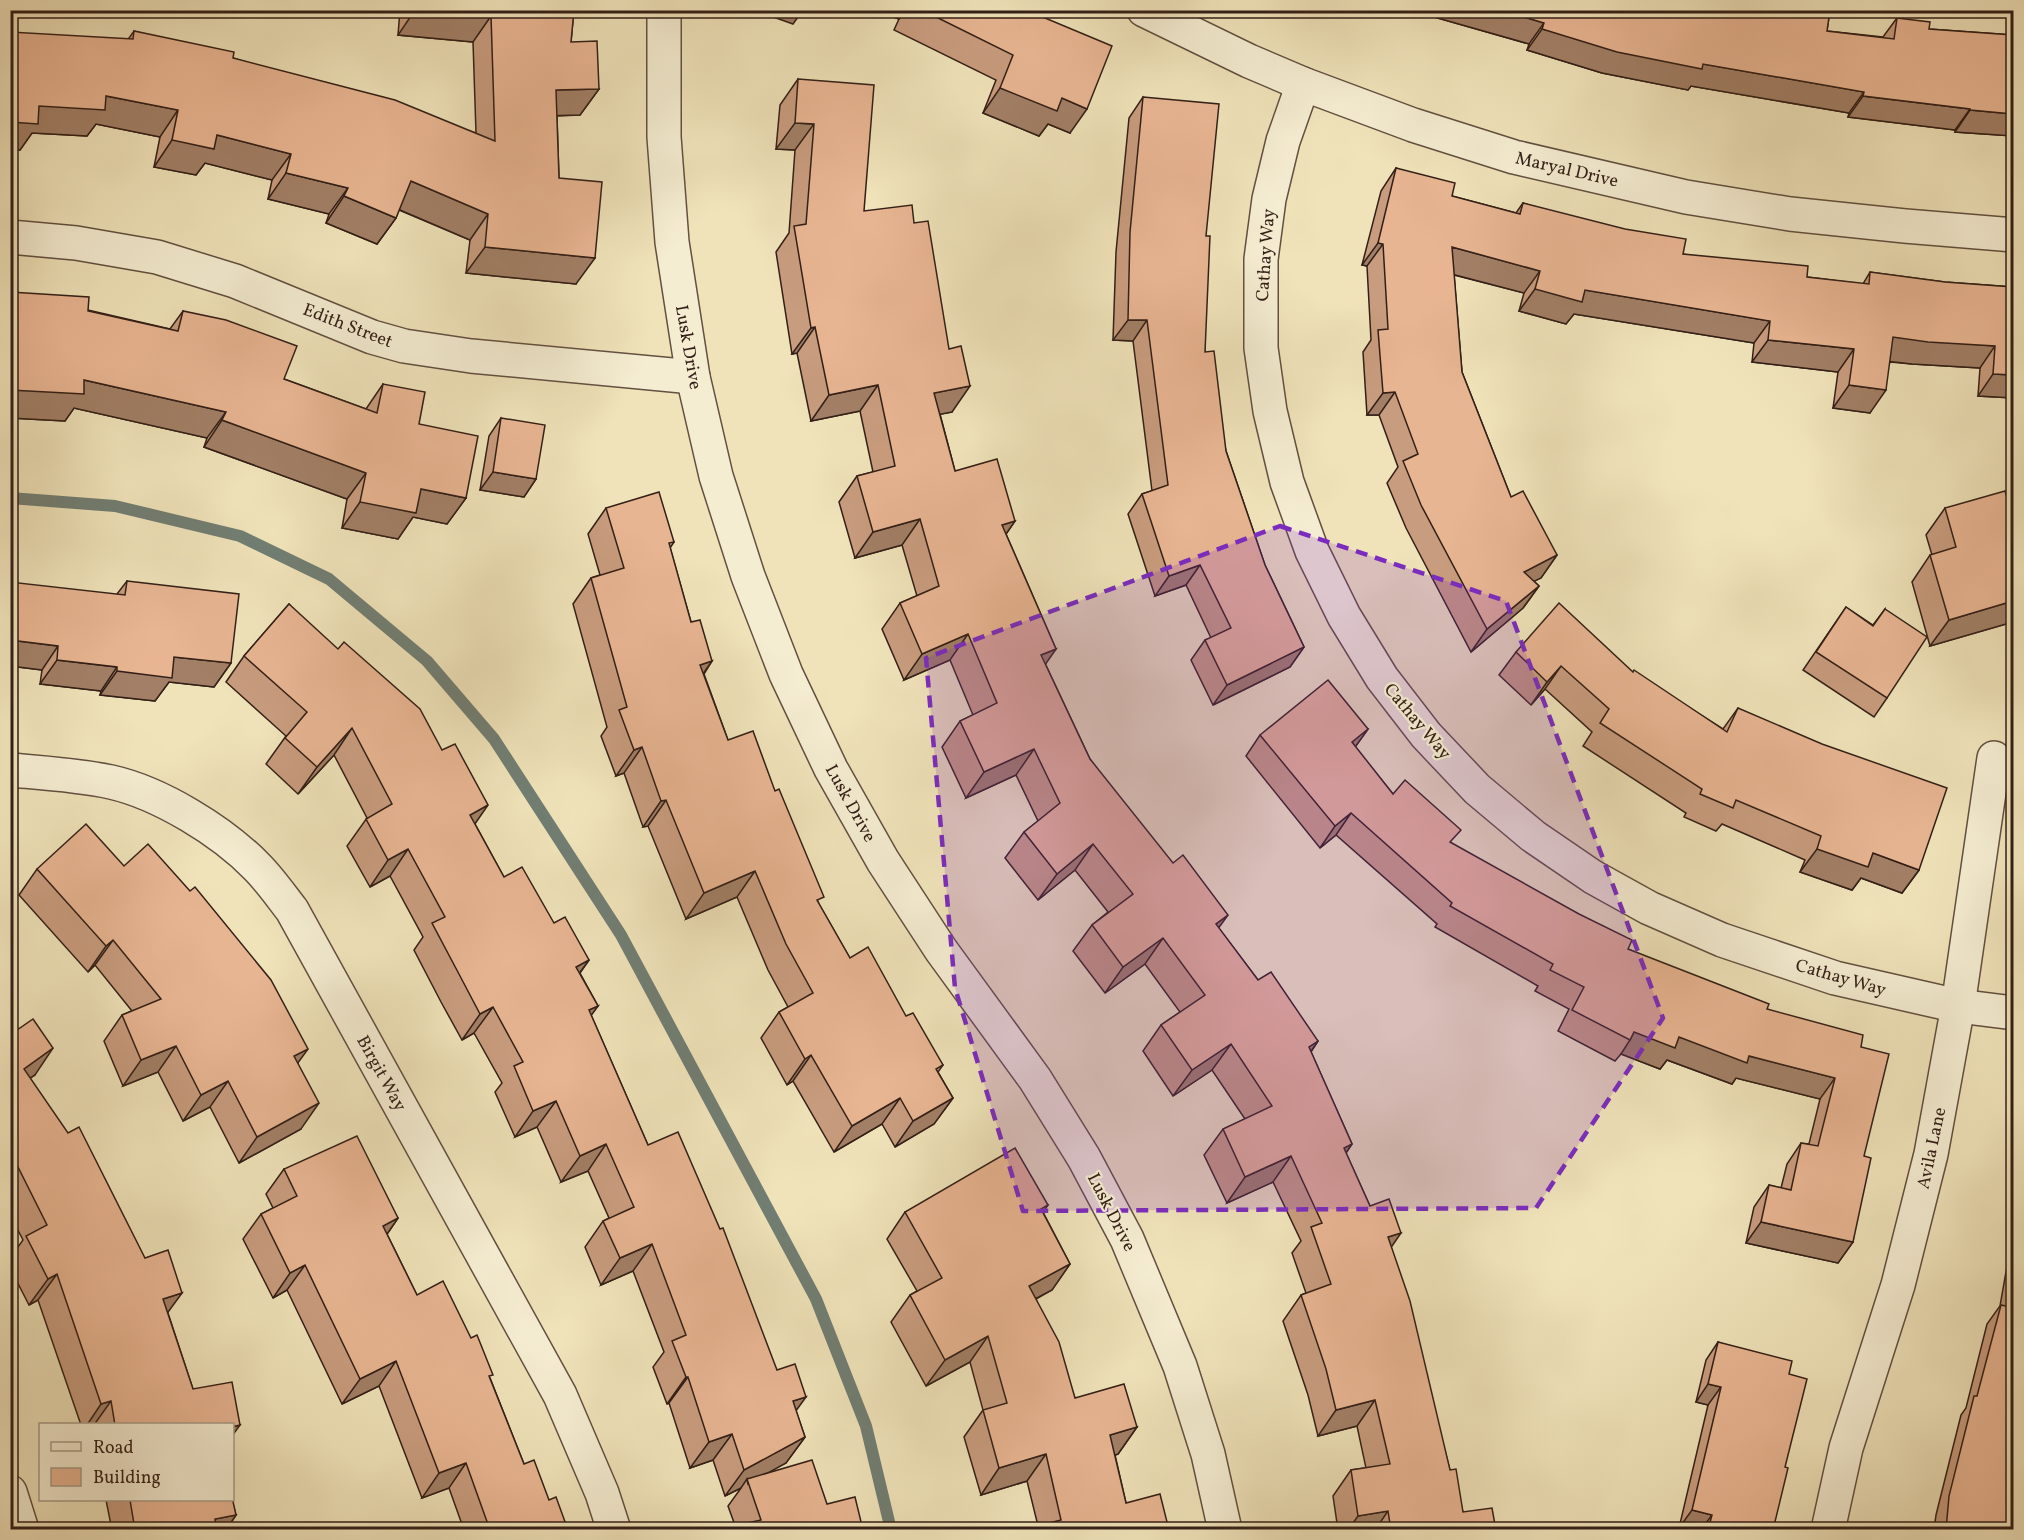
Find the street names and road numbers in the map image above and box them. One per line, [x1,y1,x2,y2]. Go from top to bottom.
street label: Maryal Drive [1513,146,1621,194]
street label: Cathay Way [1251,208,1282,302]
street label: Edith Street [299,298,396,355]
street label: Lusk Drive [668,303,707,391]
street label: Cathay Way [1377,678,1457,766]
street label: Lusk Drive [818,760,881,847]
street label: Cathay Way [1792,954,1889,1003]
street label: Birgit Way [350,1031,412,1116]
street label: Avila Lane [1912,1105,1953,1191]
street label: Lusk Drive [1080,1169,1141,1256]

